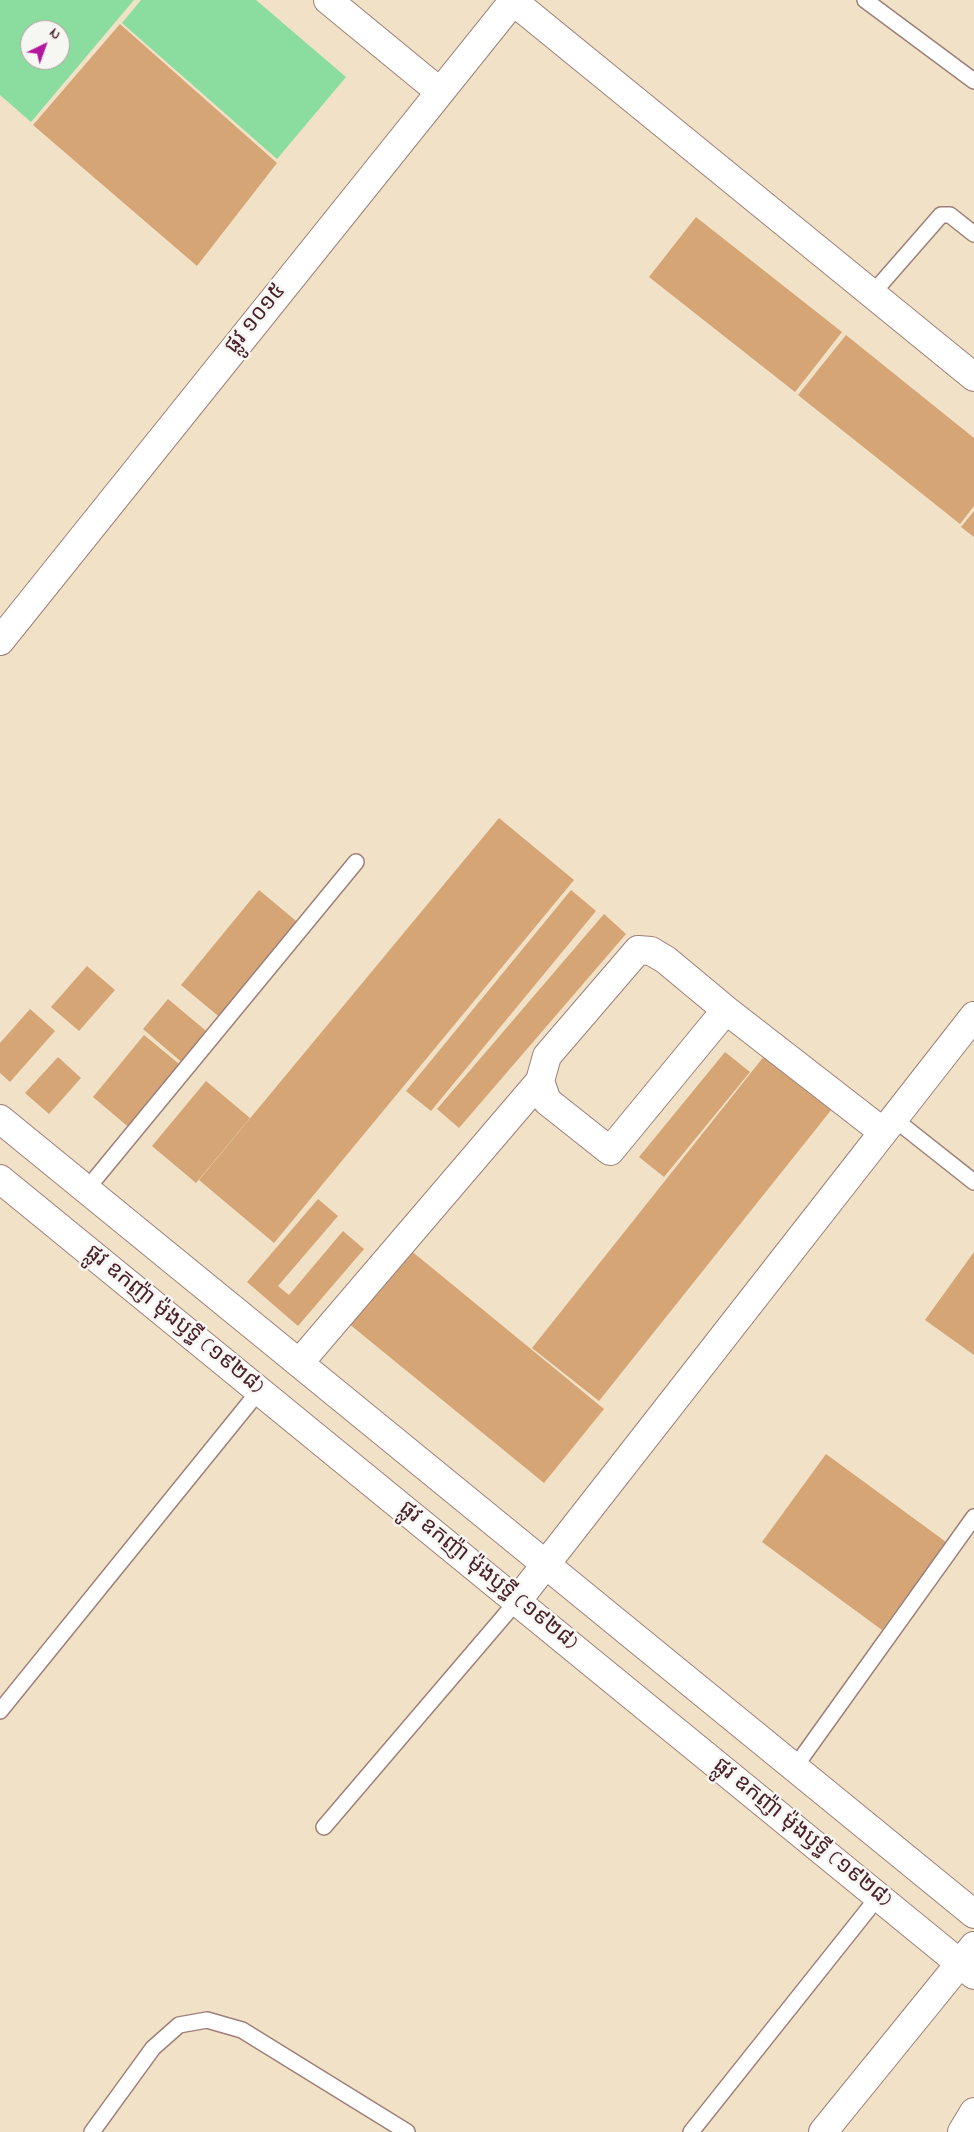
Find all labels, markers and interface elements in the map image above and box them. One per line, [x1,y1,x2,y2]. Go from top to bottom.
north arrow [20,20,70,70]
text: N [44,23,65,45]
street label: ផ្លូវ ១០១៥ [221,280,293,360]
street label: ផ្លូវ ឧកញ៉ា ម៉ុងឫទ្ធី (១៩២៨) [78,1241,268,1401]
street label: ផ្លូវ ឧកញ៉ា ម៉ុងឫទ្ធី (១៩២៨) [392,1497,582,1657]
street label: ផ្លូវ ឧកញ៉ា ម៉ុងឫទ្ធី (១៩២៨) [706,1754,896,1914]

